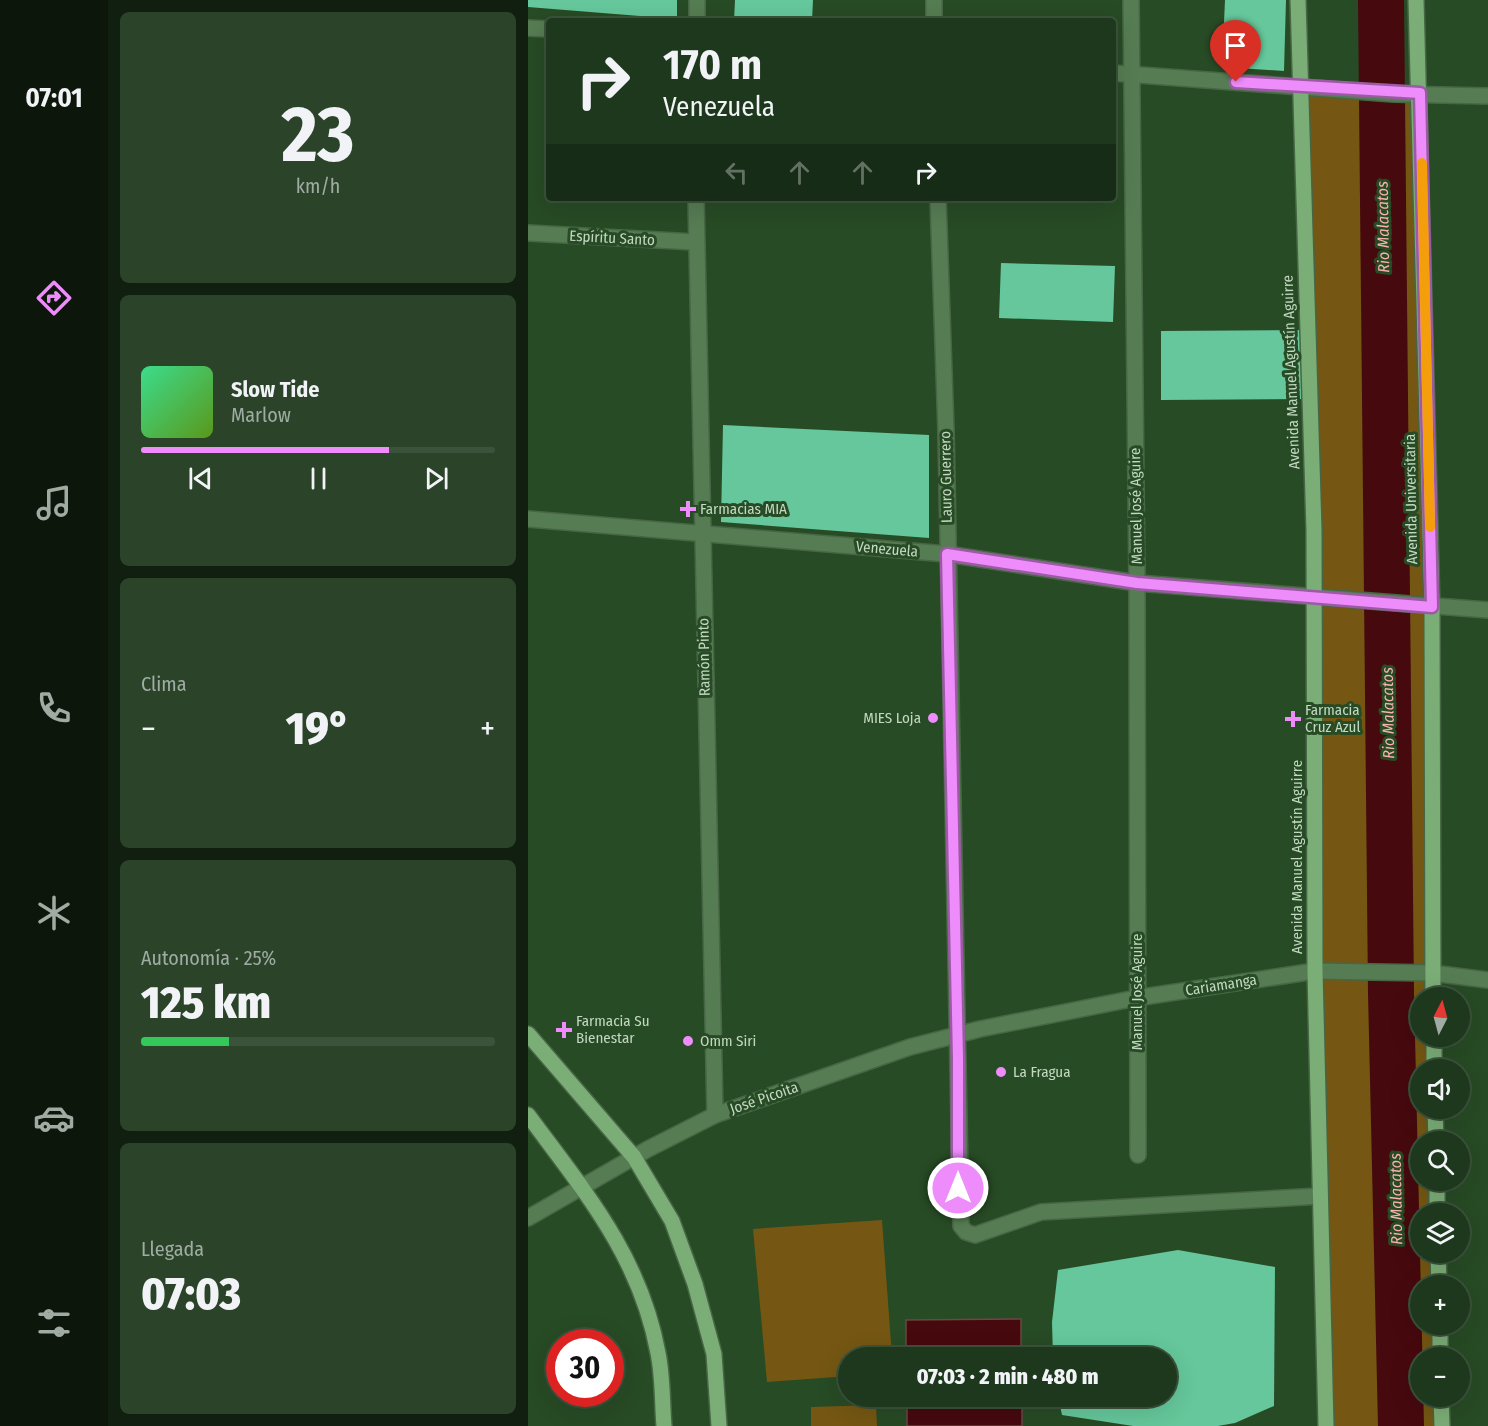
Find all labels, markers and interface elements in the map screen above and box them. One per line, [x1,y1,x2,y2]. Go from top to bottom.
pin [1210,20,1261,82]
icon: arrive [1219,29,1252,62]
text: 170 m [663,40,762,90]
icon: right [564,42,642,120]
text: 07:01 [25,82,83,114]
text: 23 [281,88,355,182]
text: Venezuela [663,91,775,123]
icon: left [720,156,753,189]
icon: ahead [783,156,816,189]
icon: ahead [846,156,879,189]
icon: right [909,156,942,189]
text: km/h [296,174,340,198]
water label: Rio Malacatos [1373,181,1393,273]
street label: Espíritu Santo [569,227,655,249]
street label: Avenida Manuel Agustín Aguirre [1279,275,1303,469]
icon: directions [33,277,75,319]
text: Slow Tide [231,376,319,403]
text: Marlow [231,403,291,427]
street label: Lauro Guerrero [936,431,956,523]
street label: Avenida Universitaria [1401,433,1421,565]
street label: Manuel José Aguire [1126,448,1146,564]
icon: previous [184,462,217,495]
icon: pause [302,462,335,495]
icon: next [420,462,453,495]
icon: music [33,482,75,524]
place label: Farmacias MIA [700,500,787,518]
marker: Farmacias MIA [681,502,695,516]
street label: Venezuela [855,537,919,561]
street label: Ramón Pinto [694,618,714,696]
water label: Rio Malacatos [1378,667,1398,759]
text: Clima [141,672,186,696]
icon: phone [33,687,75,729]
place label: Farmacia Cruz Azul [1305,701,1360,736]
text: 19° [286,702,350,756]
text: − [141,709,156,749]
text: + [480,709,495,749]
place label: MIES Loja [863,709,921,727]
marker: MIES Loja [926,711,940,725]
marker: Farmacia Cruz Azul [1286,712,1300,726]
street label: Avenida Manuel Agustín Aguirre [1288,760,1306,954]
icon: climate [33,892,75,934]
street label: Manuel José Aguire [1128,934,1146,1050]
text: Autonomía · 25% [141,946,276,970]
street label: Cariamanga [1184,970,1258,1000]
text: 125 km [141,976,271,1030]
north arrow [1410,987,1470,1047]
map controls [1410,987,1470,1407]
place label: Farmacia Su Bienestar [576,1012,650,1047]
marker: Farmacia Su Bienestar [557,1023,571,1037]
place label: Omm Siri [700,1032,756,1050]
marker: Omm Siri [681,1034,695,1048]
button: sound [1410,1059,1470,1119]
place label: La Fragua [1013,1063,1071,1081]
marker: La Fragua [994,1065,1008,1079]
street label: José Picoita [728,1078,800,1118]
icon: car [33,1097,75,1139]
button: search [1410,1131,1470,1191]
water label: Rio Malacatos [1386,1153,1406,1245]
position arrow [926,1156,990,1220]
button: layers [1410,1203,1470,1263]
text: Llegada [141,1237,204,1261]
text: 07:03 [141,1267,241,1321]
button: + [1410,1275,1470,1335]
icon: filters [33,1302,75,1344]
speed limit sign: 30 [546,1329,624,1407]
button: − [1410,1347,1470,1407]
text: 07:03 · 2 min · 480 m [916,1363,1099,1390]

